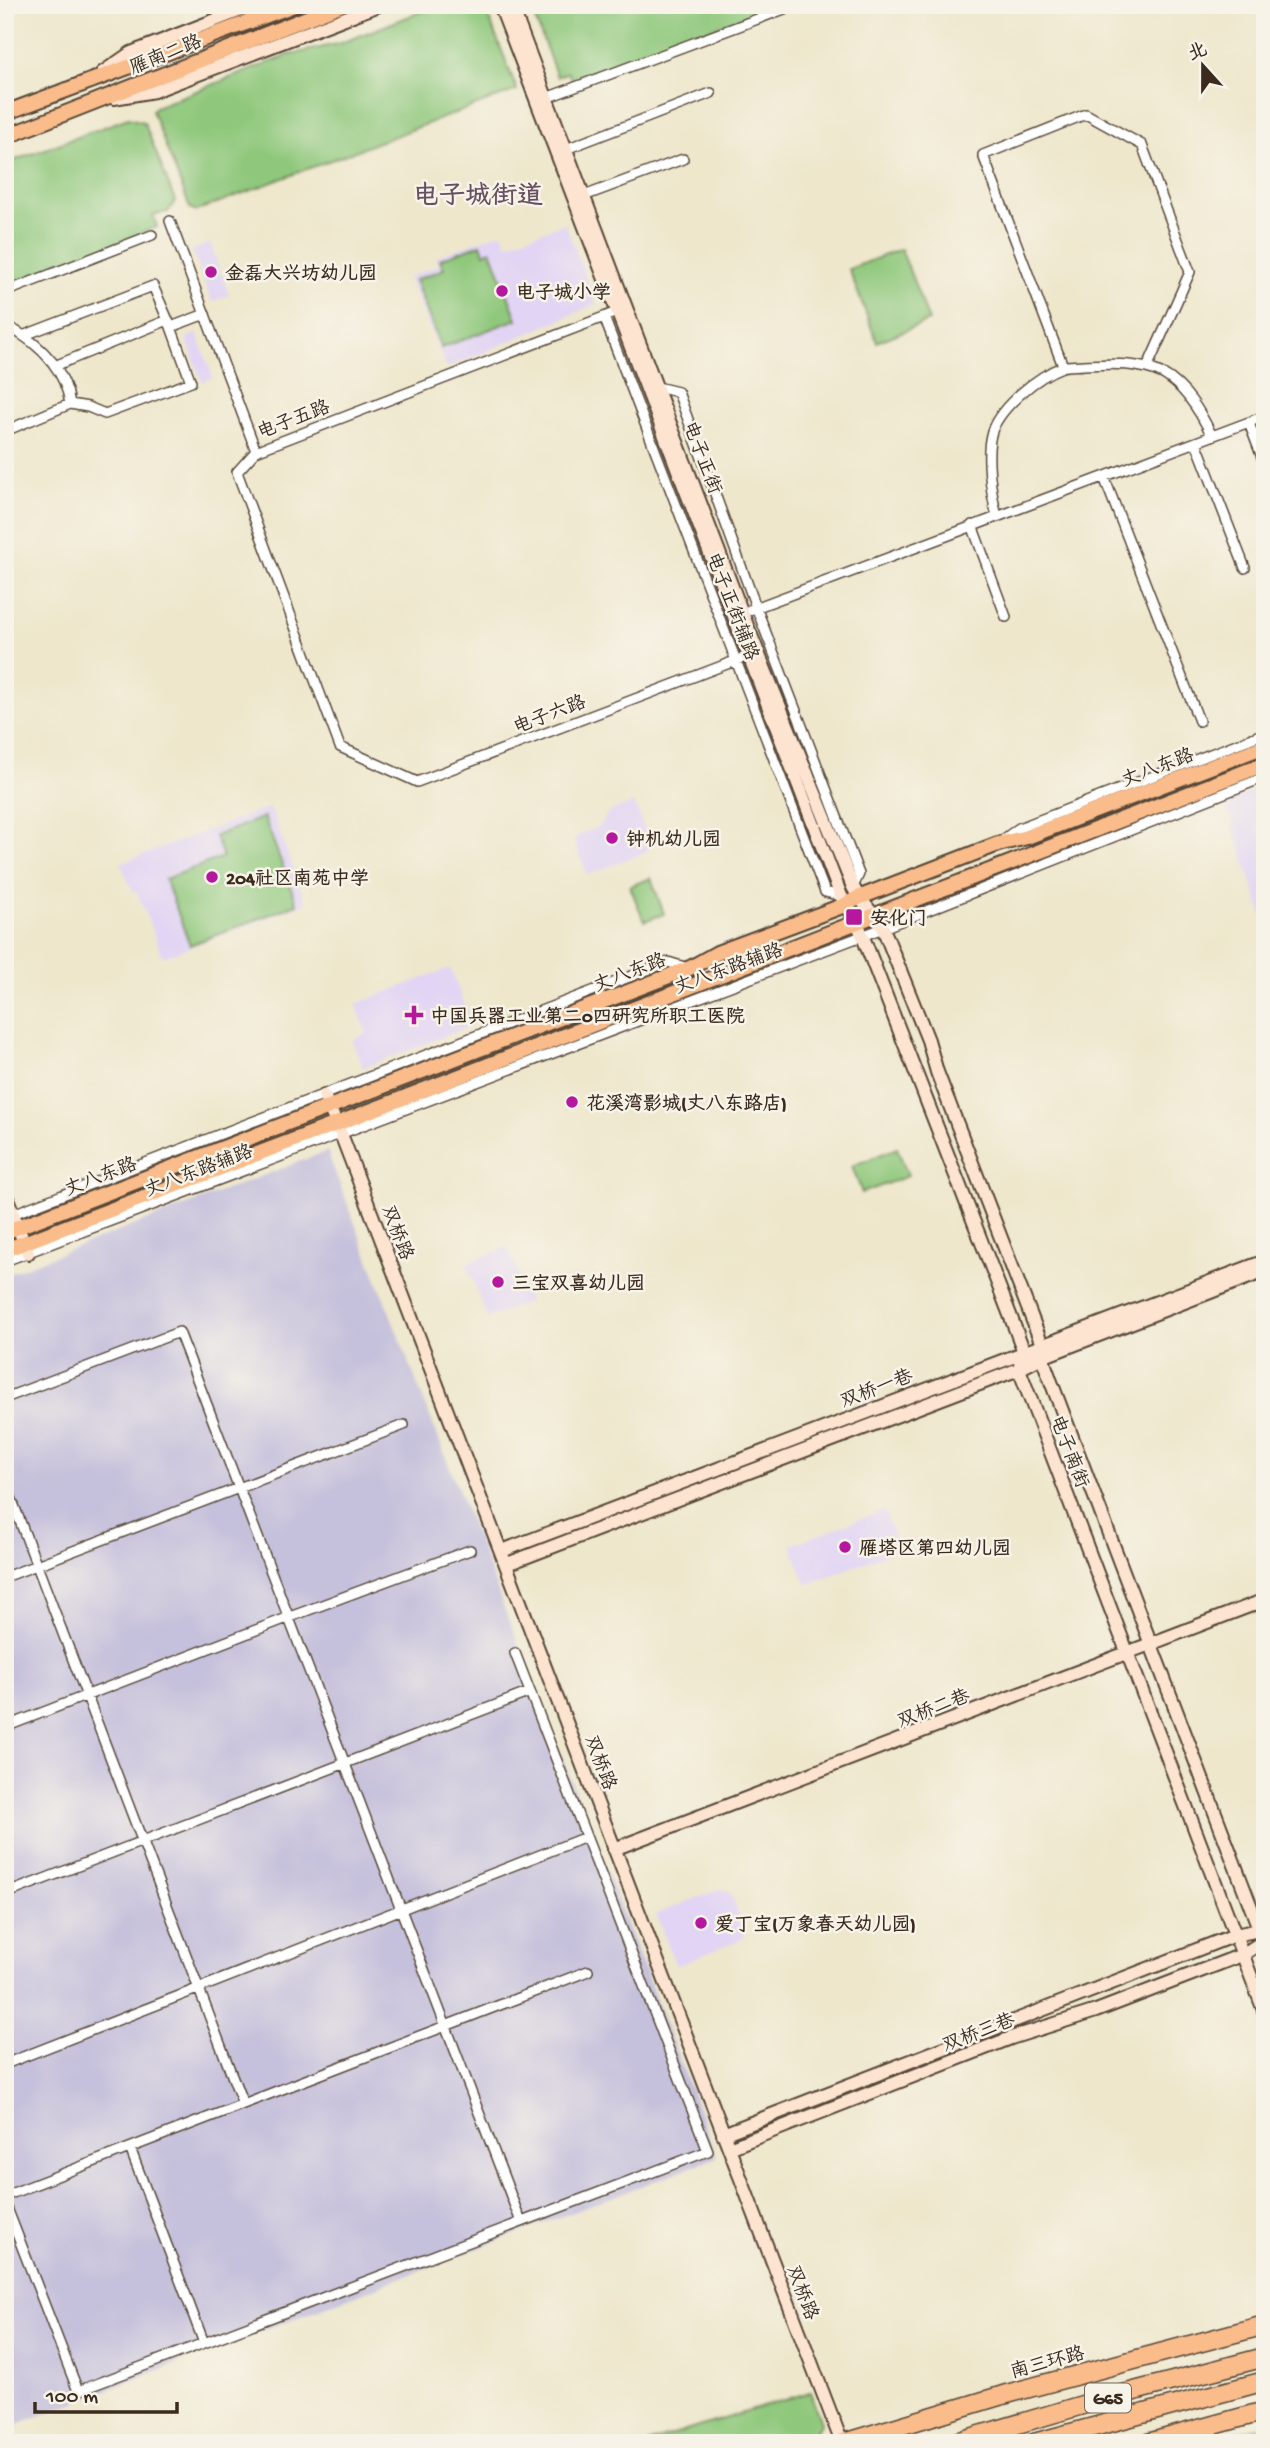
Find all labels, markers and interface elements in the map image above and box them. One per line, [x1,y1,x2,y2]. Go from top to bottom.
street label: 雁南二路 [126,30,206,81]
north arrow [1168,32,1238,102]
text: 北 [1185,39,1211,68]
district label: 电子城街道 [413,181,543,214]
place label: 金磊大兴坊幼儿园 [225,263,377,287]
marker: 金磊大兴坊幼儿园 [203,264,219,280]
place label: 电子城小学 [516,282,611,306]
marker: 电子城小学 [494,283,510,299]
street label: 电子五路 [254,396,334,446]
street label: 电子正街 [676,418,726,498]
street label: 电子正街辅路 [700,550,763,665]
street label: 电子六路 [510,691,590,741]
street label: 丈八东路 [1118,744,1198,794]
place label: 钟机幼儿园 [626,829,721,853]
marker: 钟机幼儿园 [604,830,620,846]
place label: 204社区南苑中学 [226,868,369,892]
marker: 204社区南苑中学 [204,869,220,885]
marker: 安化门 [844,907,864,927]
place label: 安化门 [870,908,927,932]
street label: 丈八东路辅路 [671,939,787,1001]
street label: 丈八东路 [590,949,670,999]
marker: 中国兵器工业第二0四研究所职工医院 [404,1005,424,1025]
place label: 中国兵器工业第二0四研究所职工医院 [430,1006,745,1030]
place label: 花溪湾影城(丈八东路店) [586,1093,787,1117]
marker: 花溪湾影城(丈八东路店) [564,1094,580,1110]
street label: 丈八东路辅路 [142,1140,257,1203]
street label: 丈八东路 [61,1153,141,1203]
street label: 双桥路 [375,1202,418,1264]
place label: 三宝双喜幼儿园 [512,1273,645,1297]
marker: 三宝双喜幼儿园 [490,1274,506,1290]
street label: 双桥一巷 [837,1365,917,1415]
street label: 电子南街 [1043,1412,1093,1492]
place label: 雁塔区第四幼儿园 [859,1538,1011,1562]
marker: 雁塔区第四幼儿园 [837,1539,853,1555]
street label: 双桥二巷 [894,1685,974,1735]
street label: 双桥路 [578,1732,621,1794]
place label: 爱丁宝(万象春天幼儿园) [715,1914,916,1938]
marker: 爱丁宝(万象春天幼儿园) [693,1915,709,1931]
street label: 双桥三巷 [939,2009,1019,2059]
street label: 双桥路 [780,2262,823,2324]
street label: 南三环路 [1008,2342,1088,2385]
scale bar [35,2371,177,2415]
road number: G65 [1085,2384,1131,2412]
text: 100 m [45,2386,98,2411]

